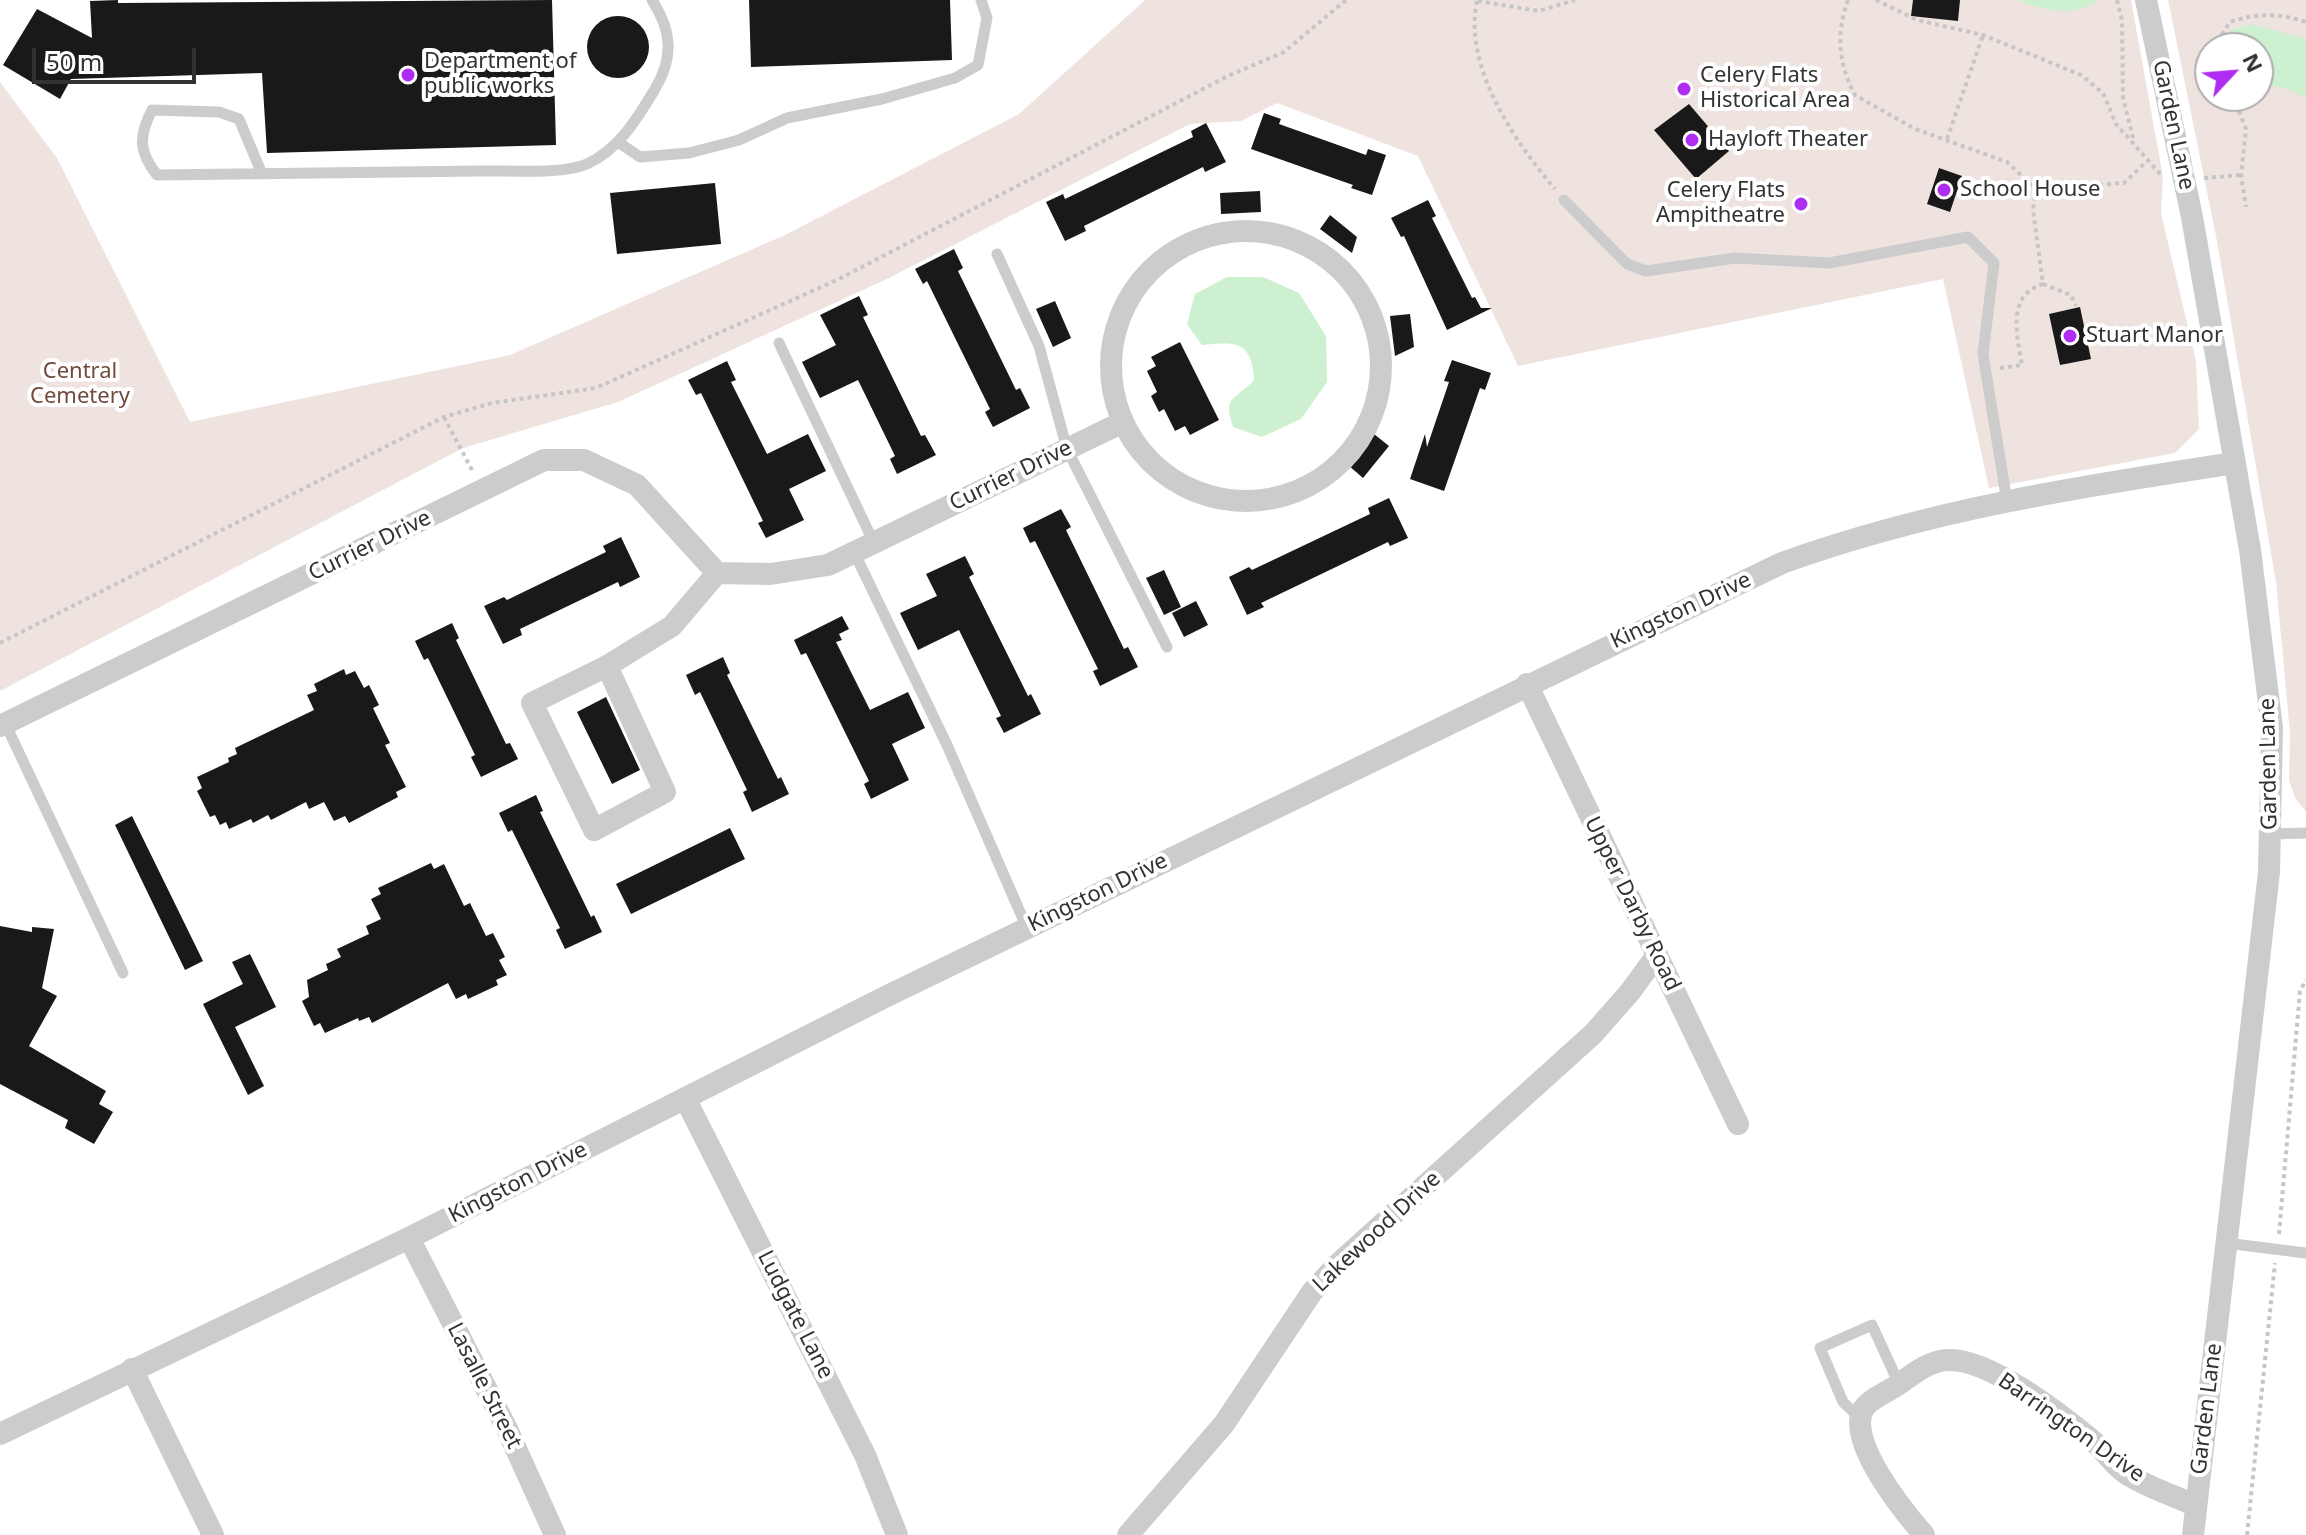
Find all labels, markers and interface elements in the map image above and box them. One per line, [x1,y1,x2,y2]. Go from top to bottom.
scale bar [36,32,200,82]
north arrow [2194,32,2274,112]
text: 50 m [46,45,102,78]
text: N [2236,48,2271,77]
place label: Department of public works [424,49,576,100]
street label: Garden Lane [2146,58,2200,192]
place label: Celery Flats Historical Area [1700,63,1850,114]
marker: Department of public works [399,66,417,84]
marker: Celery Flats Historical Area [1675,80,1693,98]
place label: Hayloft Theater [1708,127,1868,153]
marker: Hayloft Theater [1683,131,1701,149]
place label: School House [1960,177,2100,203]
place label: Celery Flats Ampitheatre [1656,178,1785,230]
marker: School House [1935,181,1953,199]
marker: Celery Flats Ampitheatre [1792,195,1810,213]
place label: Stuart Manor [2086,323,2223,349]
marker: Stuart Manor [2061,327,2079,345]
park label: Central Cemetery [30,359,130,410]
street label: Currier Drive [945,435,1077,517]
street label: Currier Drive [304,505,436,587]
street label: Kingston Drive [1607,567,1755,655]
street label: Garden Lane [2255,698,2283,830]
street label: Upper Darby Road [1578,812,1686,996]
street label: Kingston Drive [1024,848,1172,938]
street label: Kingston Drive [444,1137,592,1229]
street label: Lakewood Drive [1308,1166,1446,1298]
street label: Ludgate Lane [751,1246,839,1384]
street label: Lasalle Street [441,1319,527,1453]
street label: Garden Lane [2186,1342,2228,1476]
street label: Barrington Drive [1993,1368,2149,1488]

